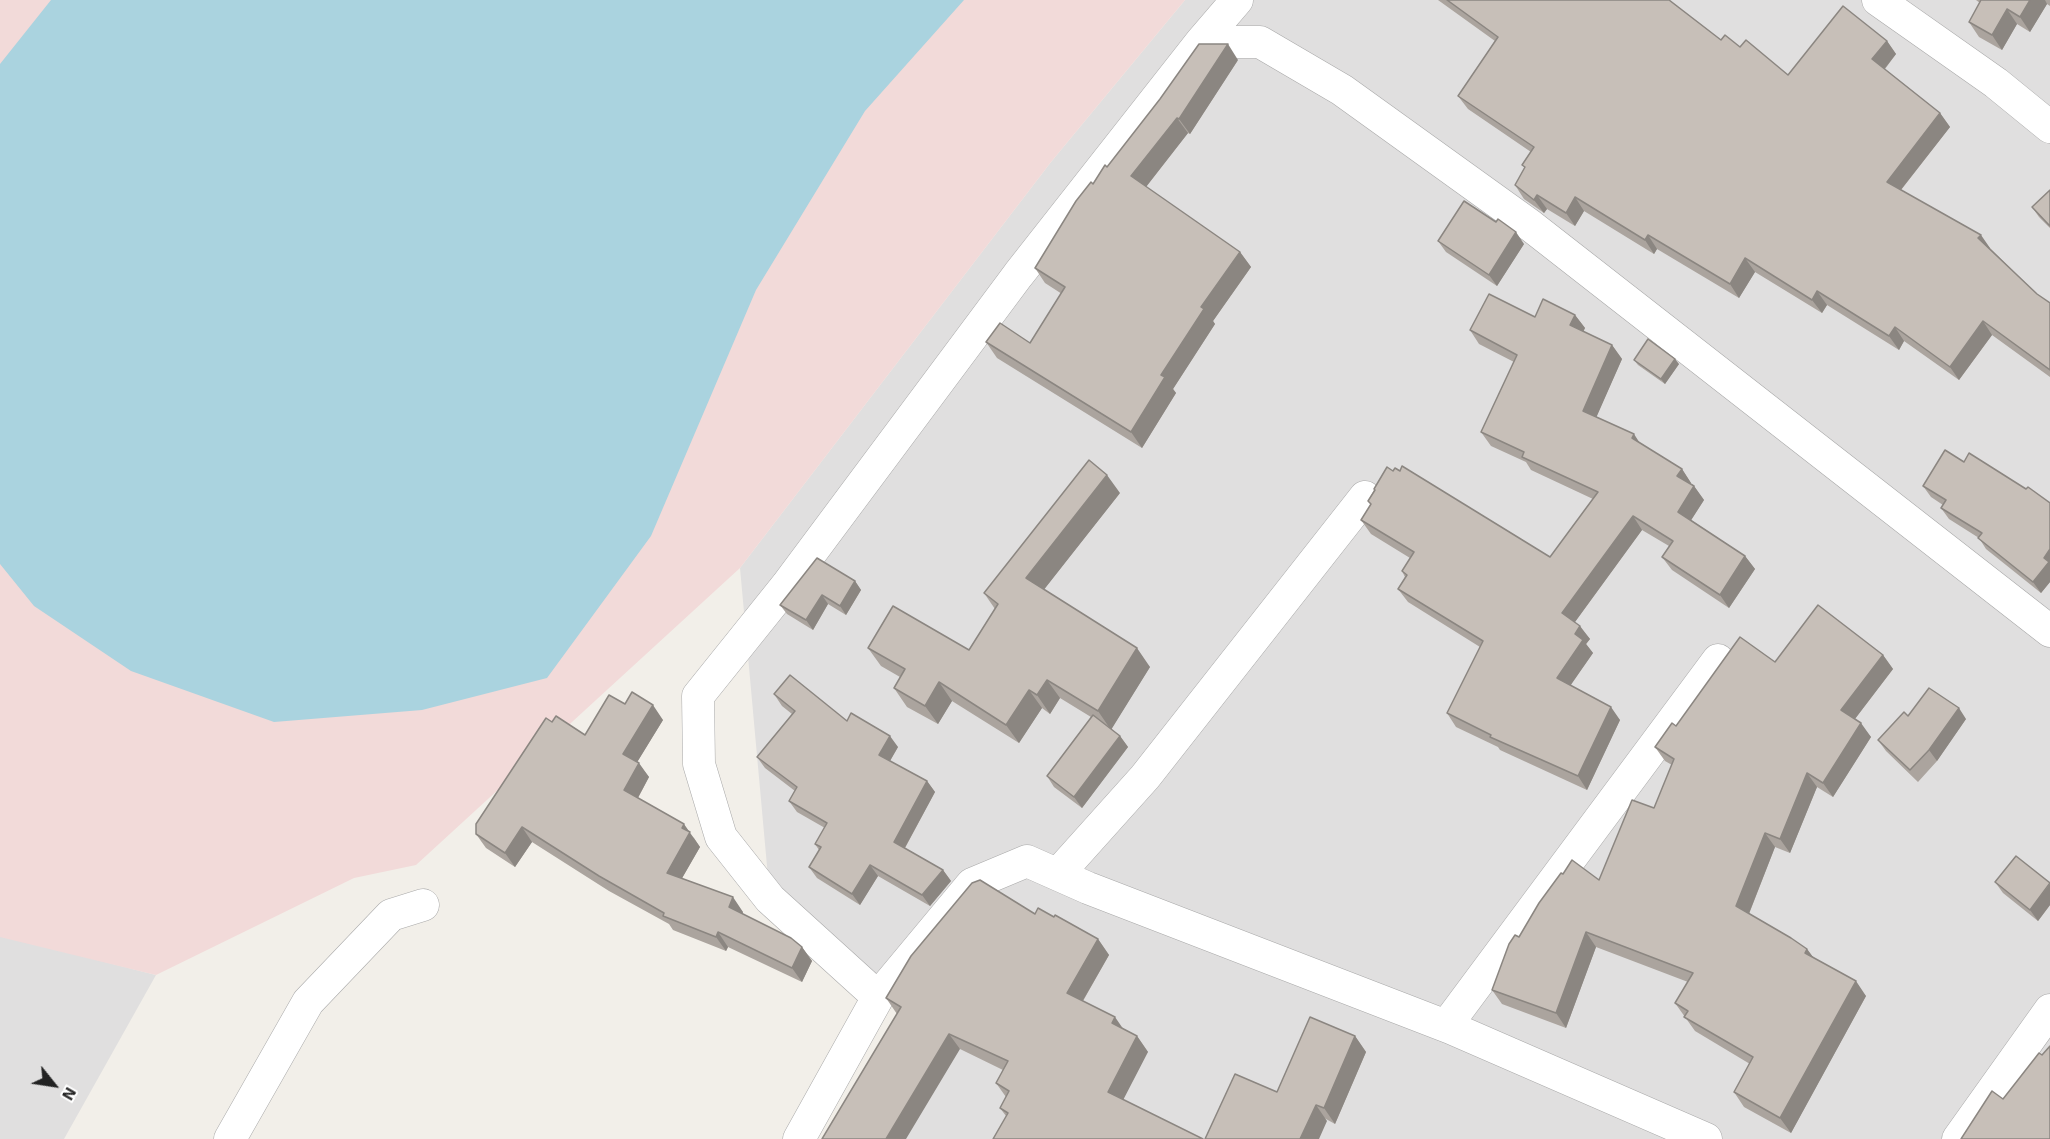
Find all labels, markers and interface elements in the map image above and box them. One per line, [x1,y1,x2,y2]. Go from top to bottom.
north arrow [24,1055,84,1115]
text: N [59,1084,81,1104]

